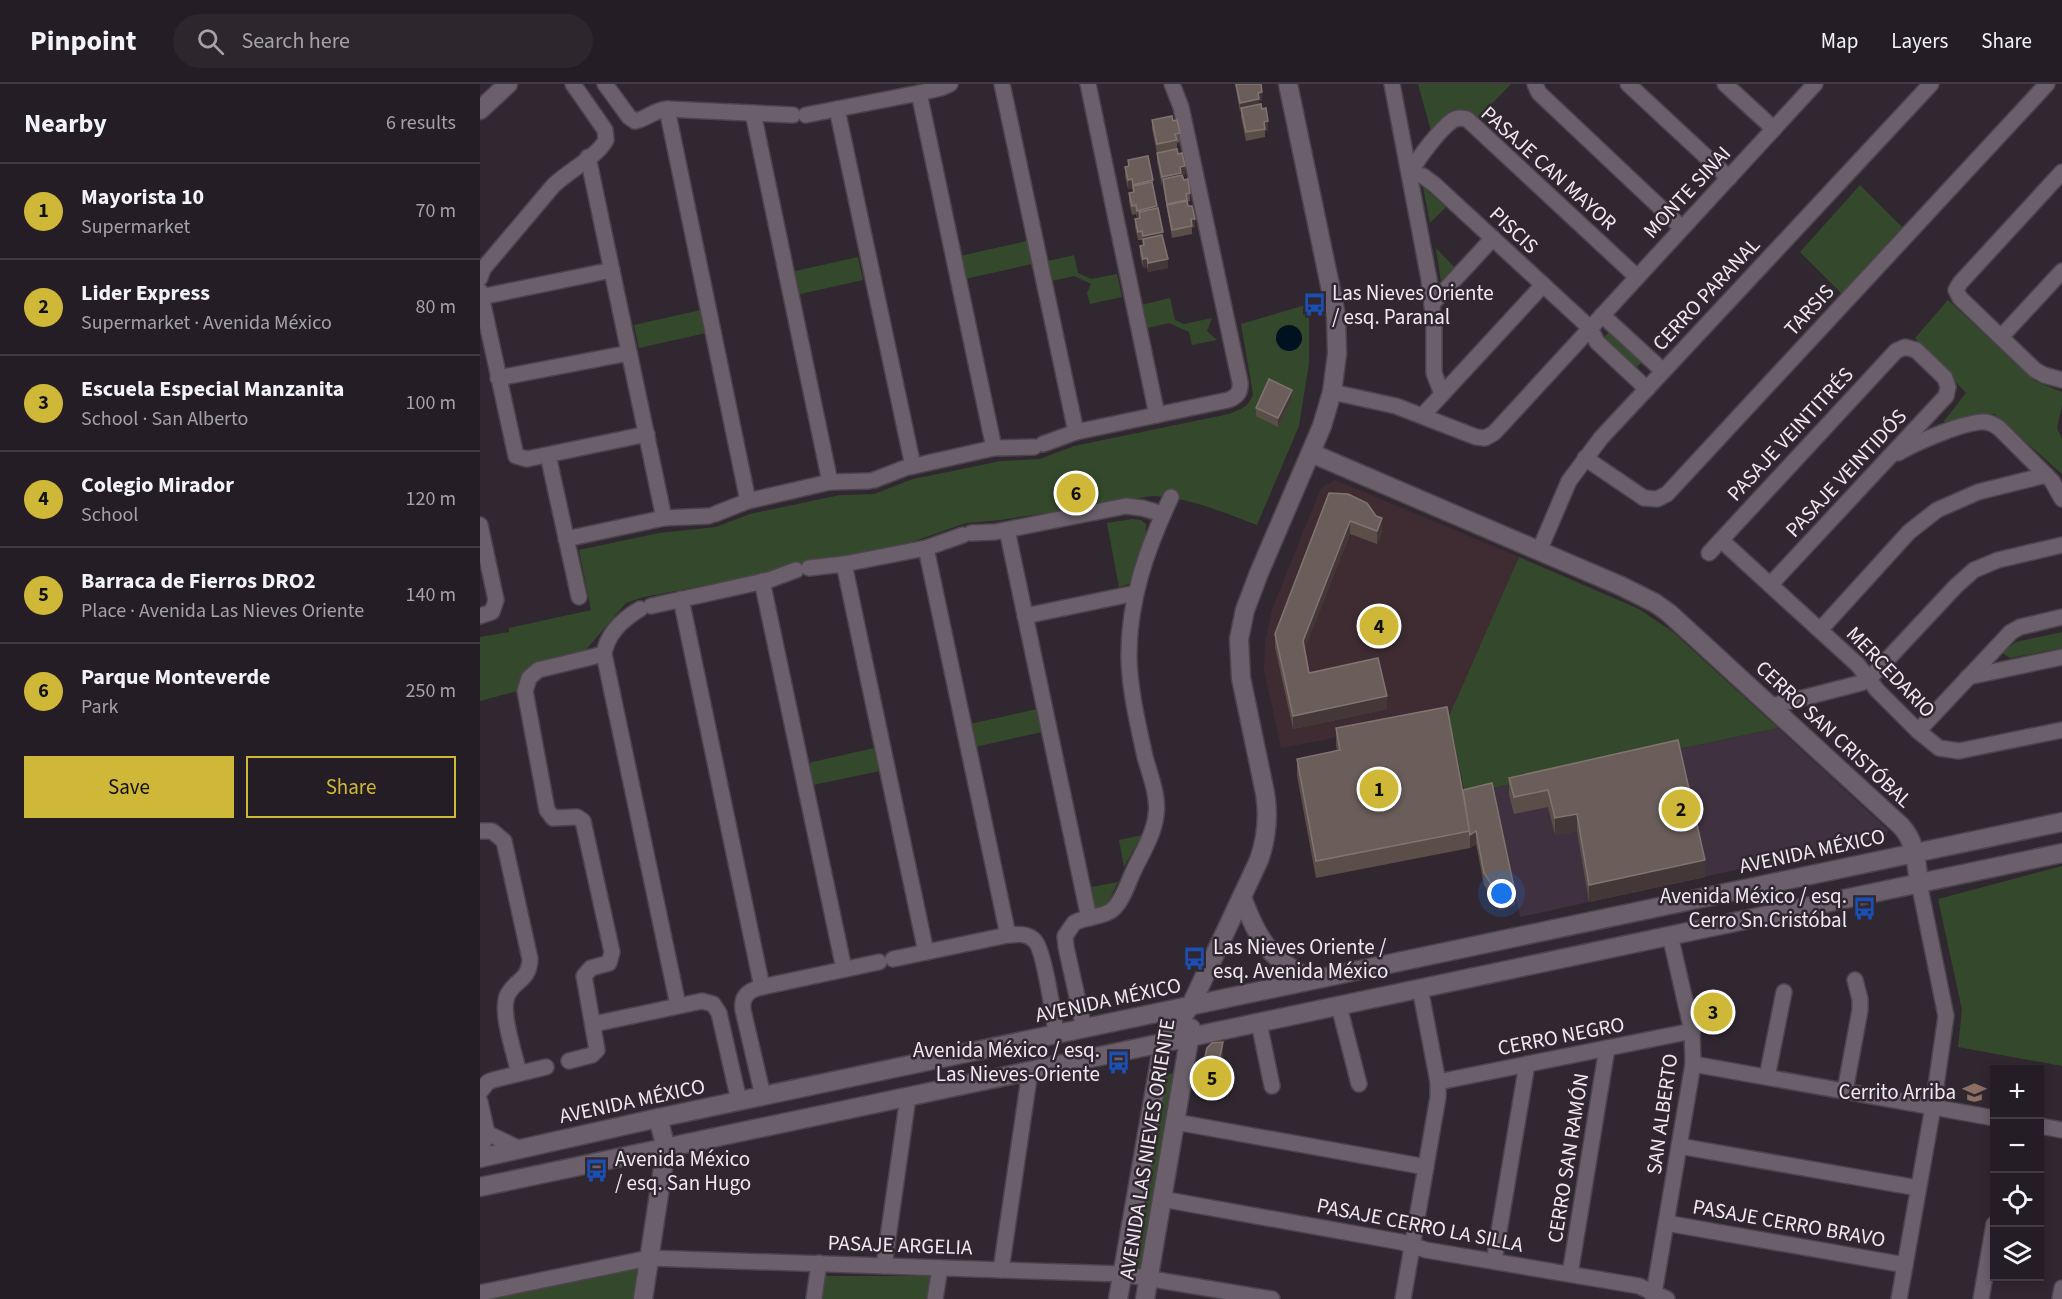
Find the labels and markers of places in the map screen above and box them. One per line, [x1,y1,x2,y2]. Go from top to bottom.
place label: Las Nieves Oriente / esq. Paranal [1332,278,1494,332]
bus stop icon: Las Nieves Oriente / esq. Paranal [1301,292,1327,318]
pin: 6 [1056,470,1096,516]
pin: 4 [1360,604,1398,648]
pin: 1 [1360,766,1398,812]
pin: 2 [1662,786,1700,832]
place label: Avenida México / esq. Cerro Sn.Cristóbal [1660,881,1847,935]
bus stop icon: Avenida México / esq. Cerro Sn.Cristóbal [1852,895,1878,921]
place label: Las Nieves Oriente / esq. Avenida México [1213,932,1388,986]
bus stop icon: Las Nieves Oriente / esq. Avenida México [1182,946,1208,972]
pin: 3 [1694,990,1732,1034]
place label: Avenida México / esq. Las Nieves-Oriente [913,1035,1100,1089]
bus stop icon: Avenida México / esq. Las Nieves-Oriente [1105,1049,1131,1075]
pin: 5 [1192,1056,1232,1100]
place label: Cerrito Arriba [1838,1077,1956,1107]
school or university icon: Cerrito Arriba [1961,1079,1987,1105]
place label: Avenida México / esq. San Hugo [615,1144,751,1198]
bus stop icon: Avenida México / esq. San Hugo [584,1158,610,1184]

